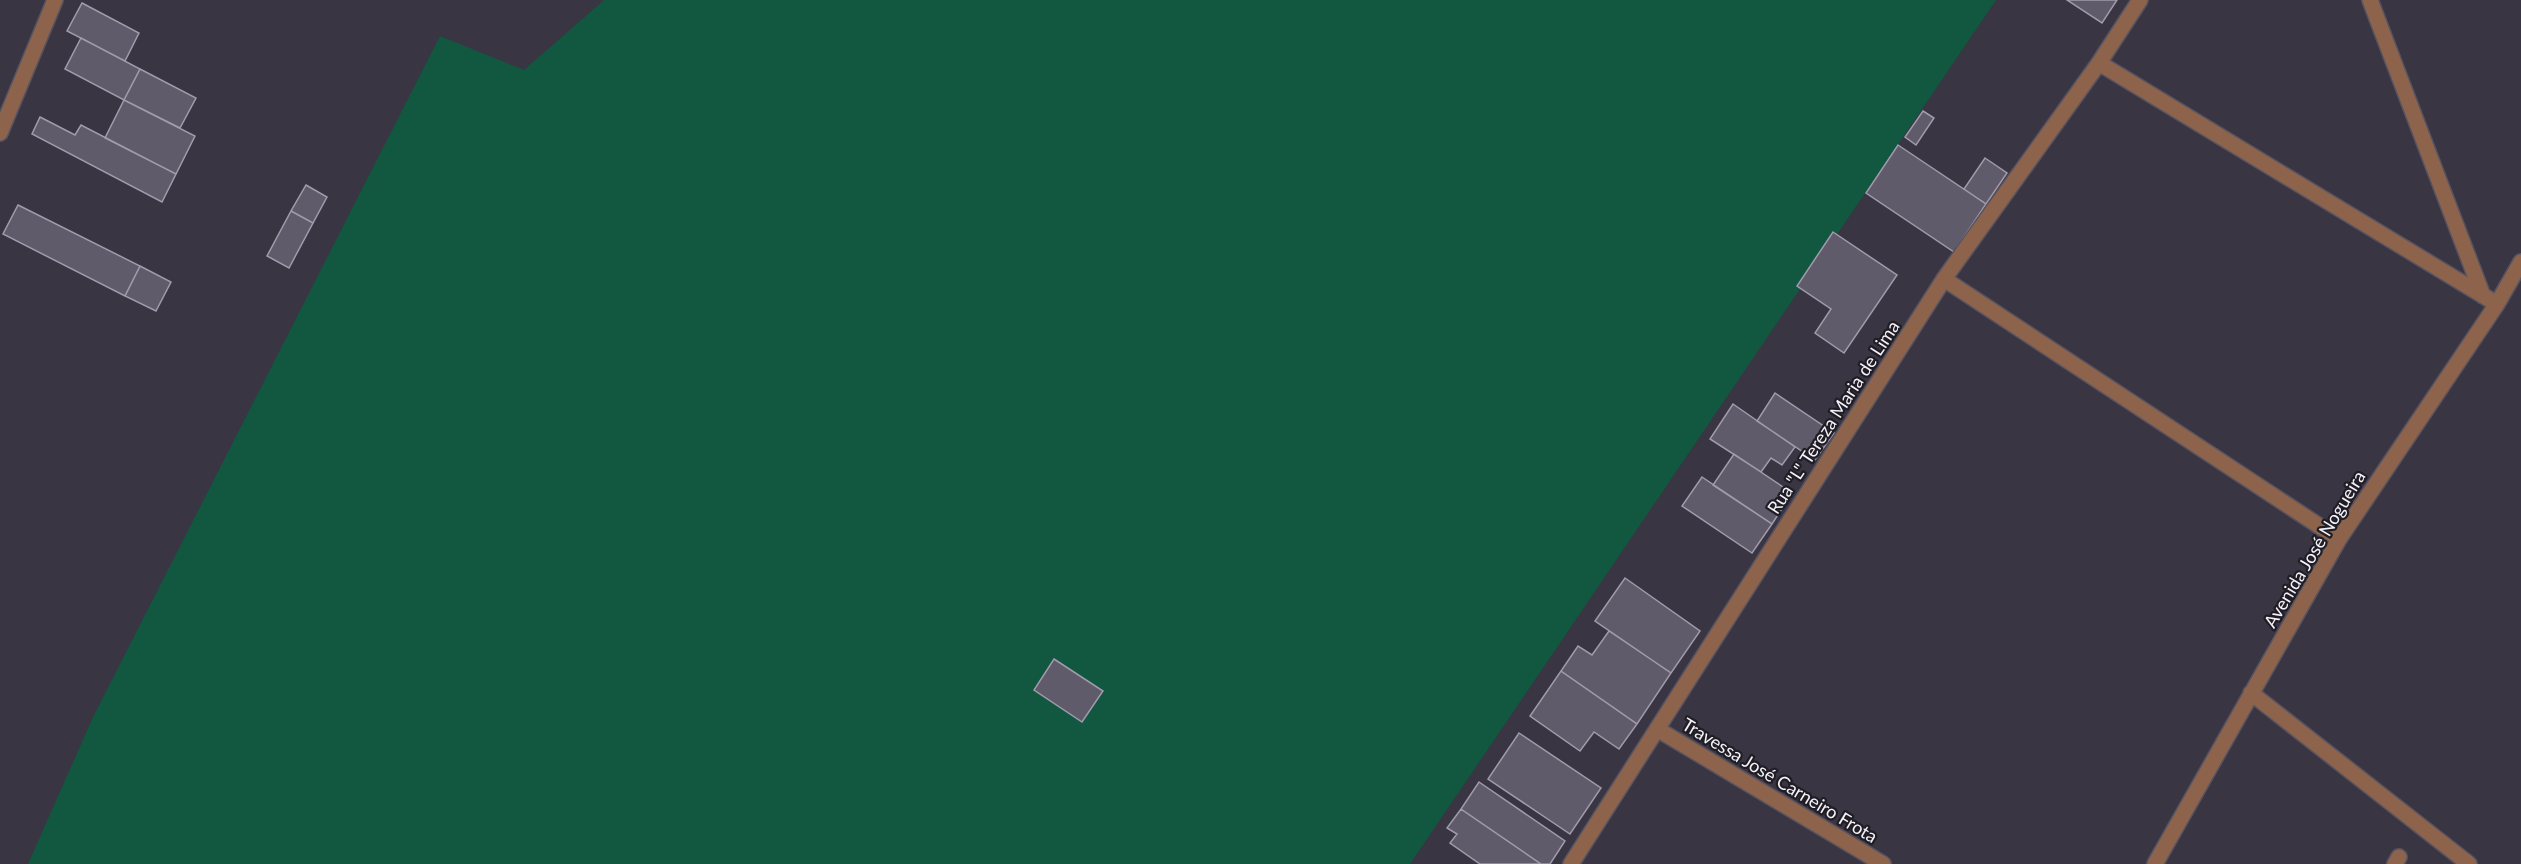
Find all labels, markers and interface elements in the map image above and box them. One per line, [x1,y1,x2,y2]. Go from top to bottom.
street label: Rua "L" Tereza Maria de Lima [1762,316,1904,518]
street label: Avenida José Nogueira [2258,467,2370,631]
street label: Travessa José Carneiro Frota [1678,713,1882,847]

